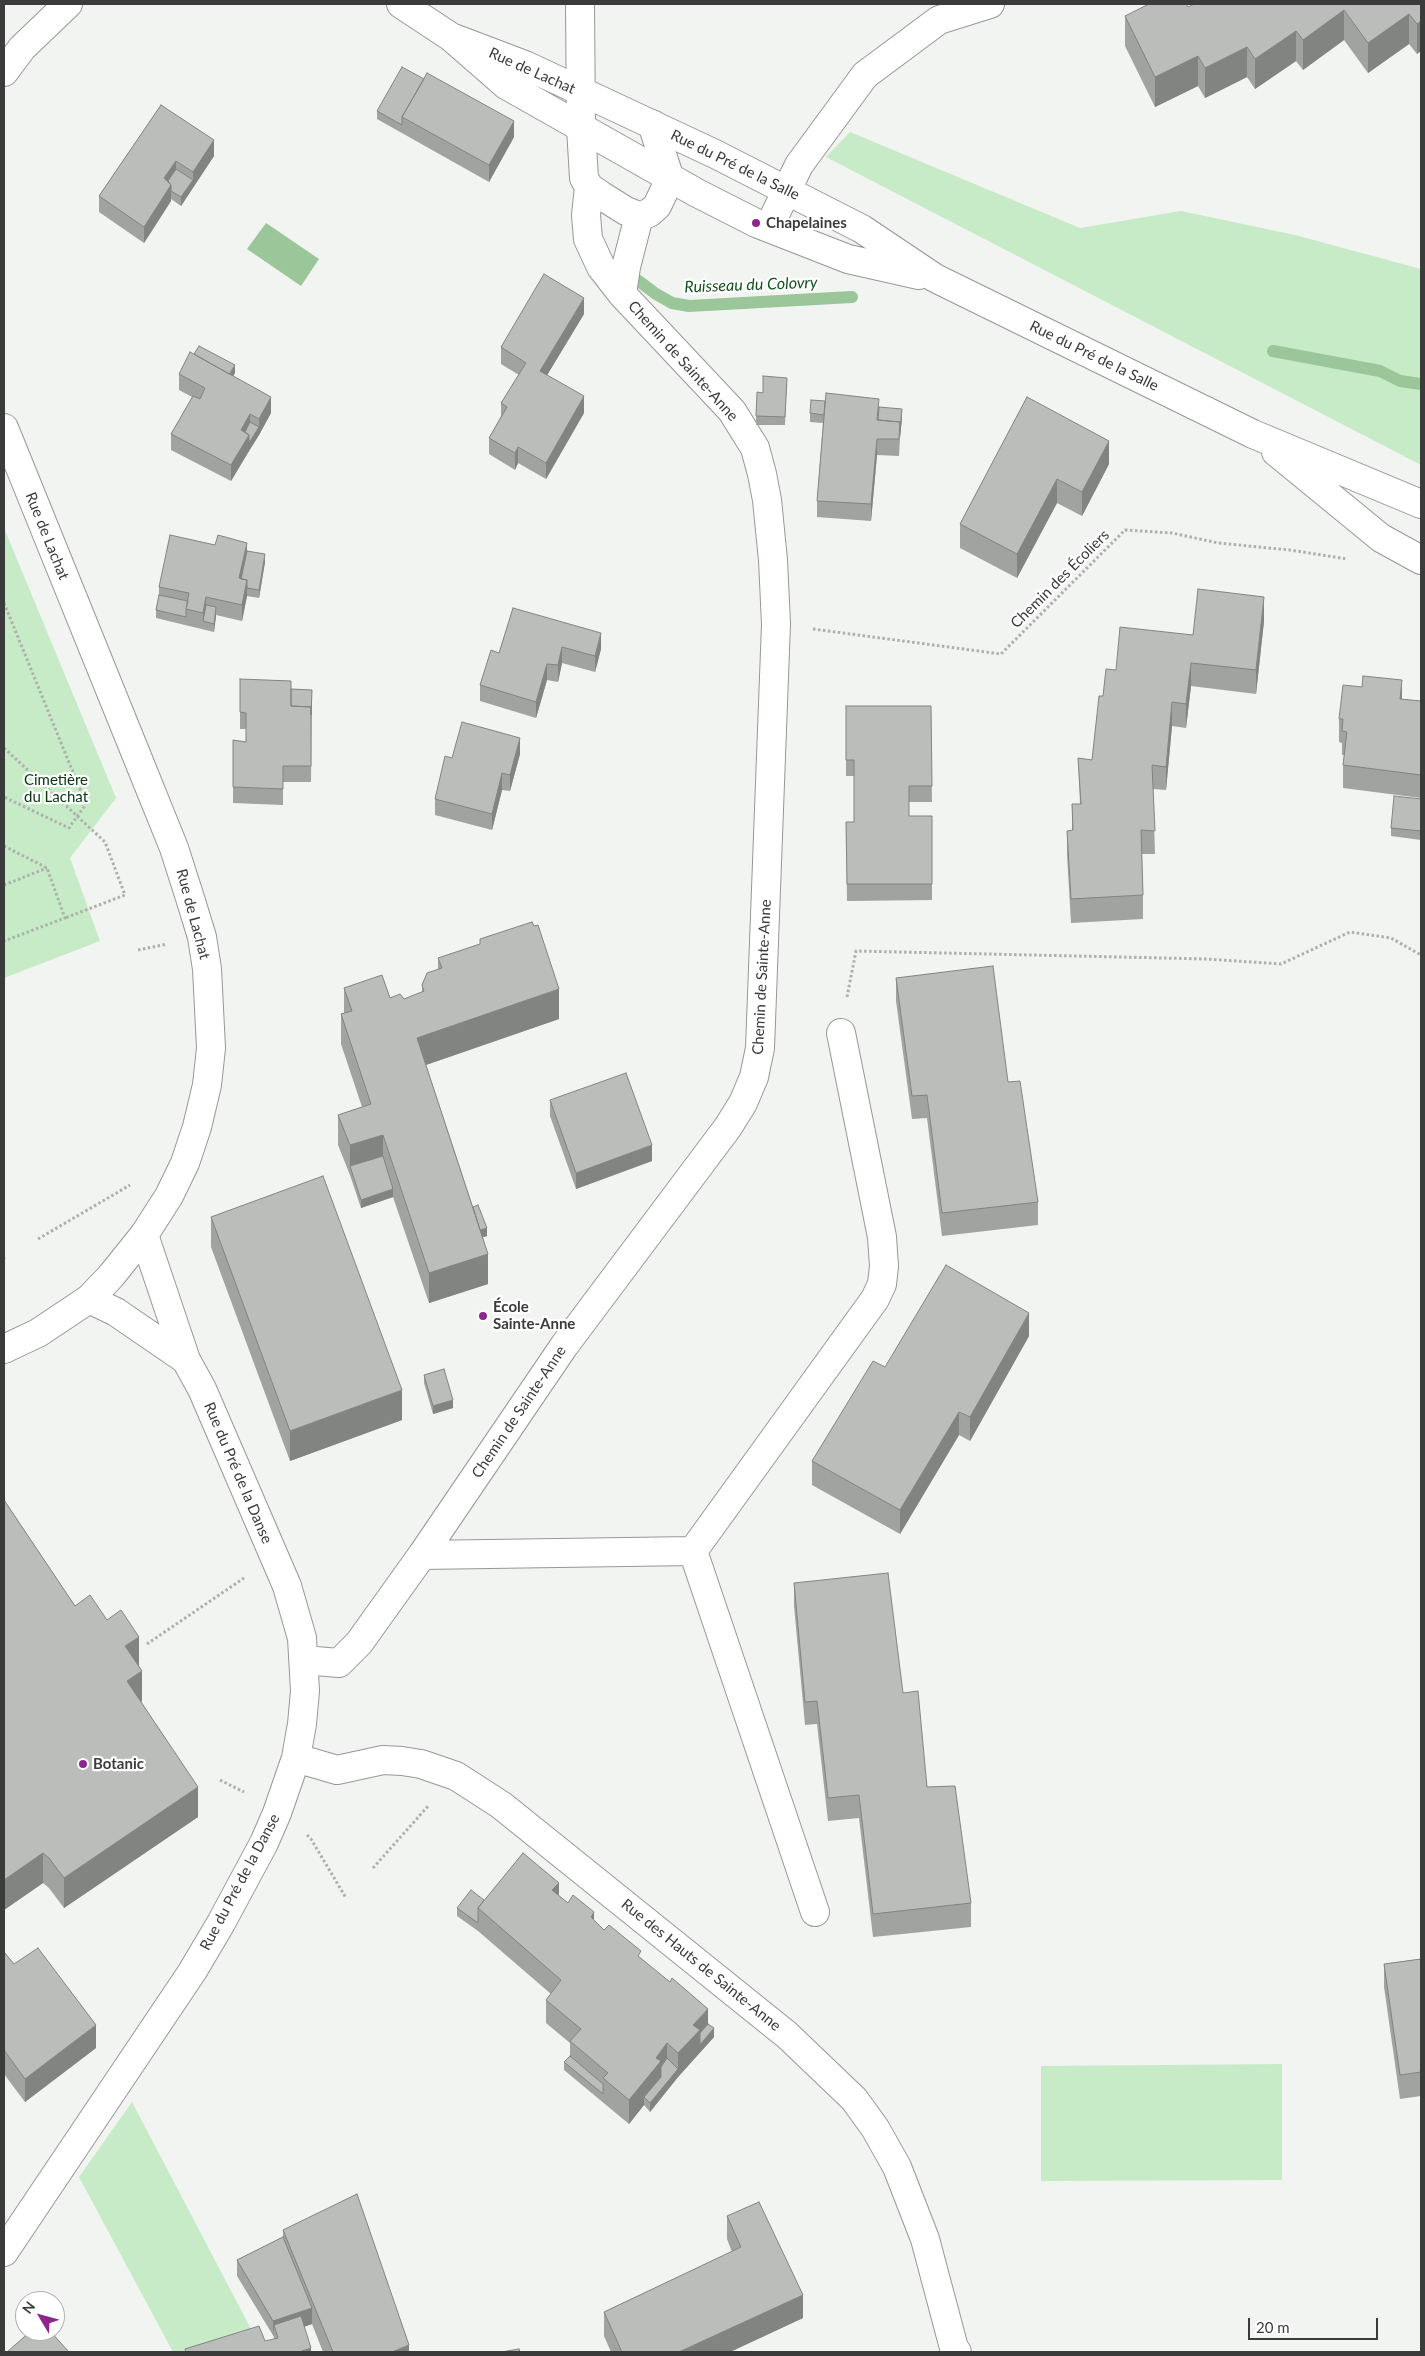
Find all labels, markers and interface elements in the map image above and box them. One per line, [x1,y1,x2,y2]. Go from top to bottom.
street label: Rue de Lachat [486,44,578,98]
street label: Rue du Pré de la Salle [668,126,802,204]
place label: Chapelaines [766,214,847,232]
marker: Chapelaines [750,217,762,229]
water label: Ruisseau du Colovry [684,273,818,297]
street label: Chemin de Sainte-Anne [624,297,742,425]
street label: Rue du Pré de la Salle [1027,317,1161,395]
street label: Rue de Lachat [21,490,73,582]
street label: Chemin des Écoliers [1007,526,1113,632]
park label: Cimetière du Lachat [24,771,88,806]
street label: Rue de Lachat [172,867,214,961]
street label: Chemin de Sainte-Anne [749,899,775,1055]
place label: École Sainte-Anne [493,1298,575,1333]
marker: École Sainte-Anne [477,1310,489,1322]
street label: Chemin de Sainte-Anne [468,1342,570,1482]
street label: Rue du Pré de la Danse [200,1400,276,1546]
place label: Botanic [93,1755,144,1773]
marker: Botanic [77,1758,89,1770]
street label: Rue du Pré de la Danse [196,1811,284,1953]
street label: Rue des Hauts de Sainte-Anne [618,1895,784,2035]
north arrow [15,2291,65,2341]
text: N [18,2298,38,2317]
scale bar [1250,2308,1380,2340]
text: 20 m [1256,2318,1290,2336]

